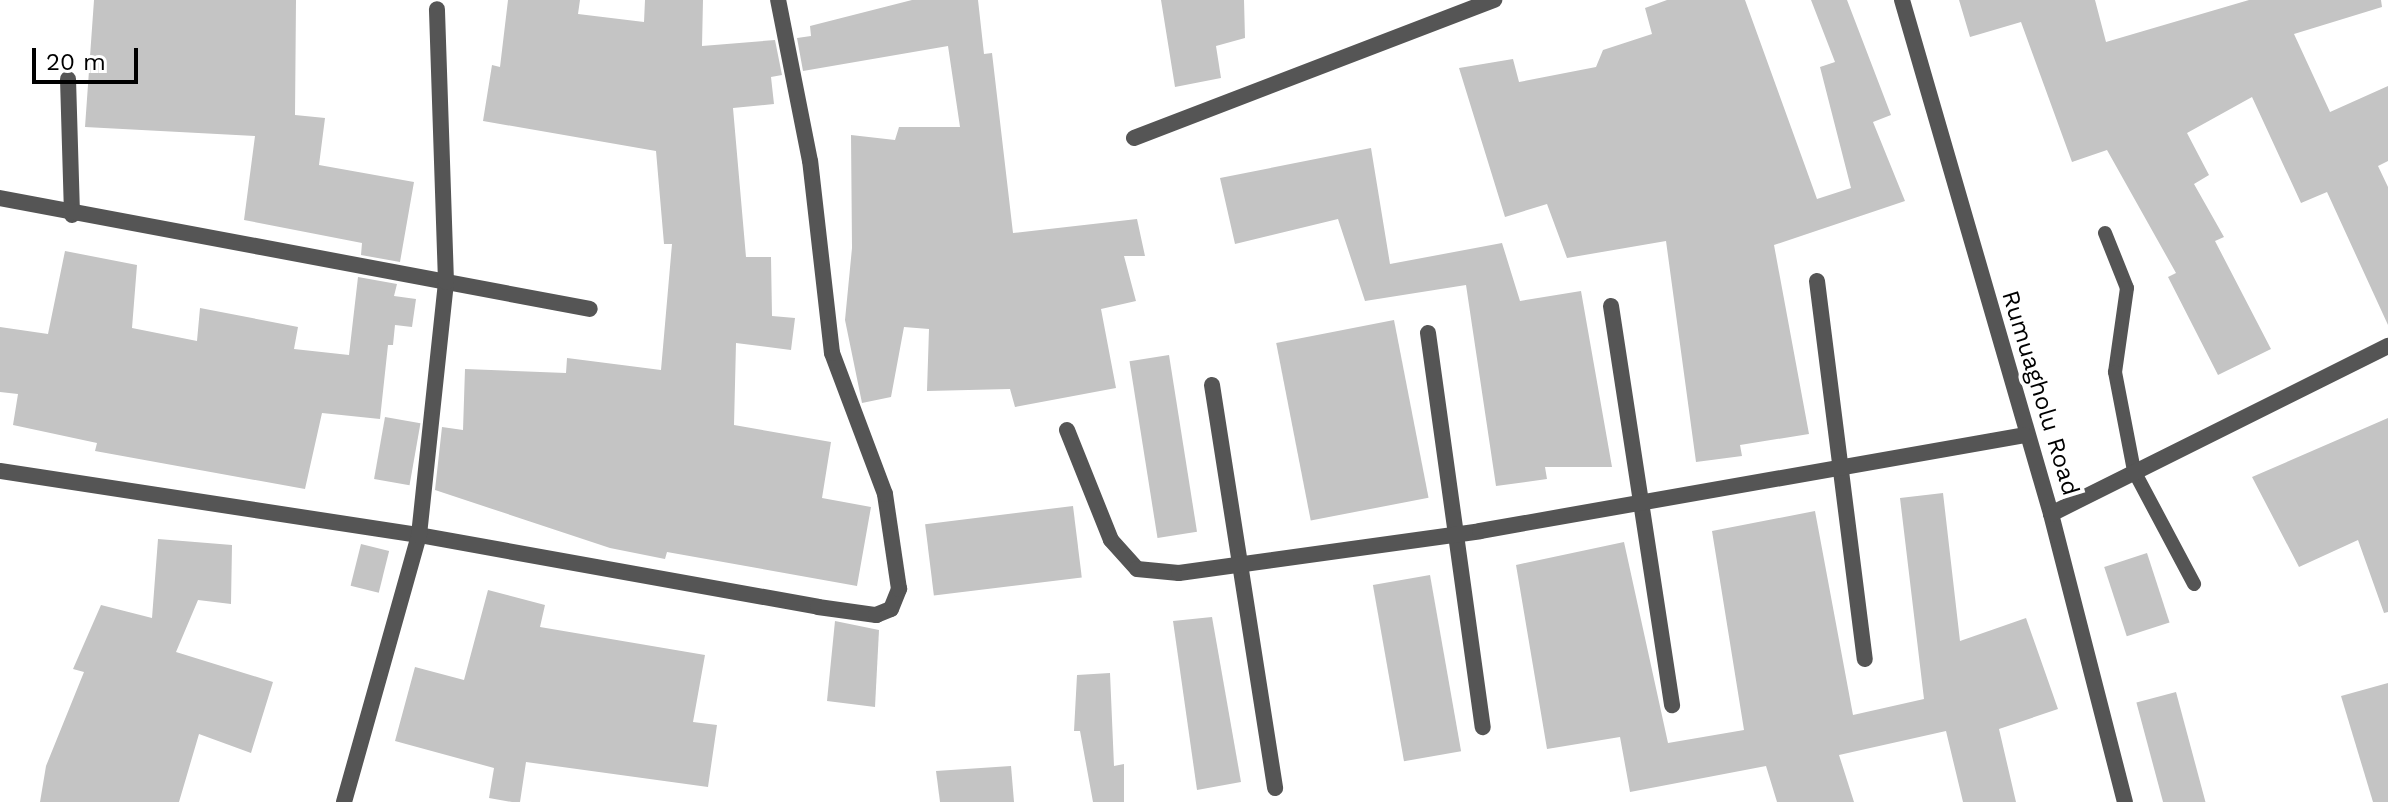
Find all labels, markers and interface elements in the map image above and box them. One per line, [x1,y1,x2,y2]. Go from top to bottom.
scale bar [36,32,142,82]
text: 20 m [46,48,106,76]
street label: Rumuagholu Road [1995,287,2085,499]

